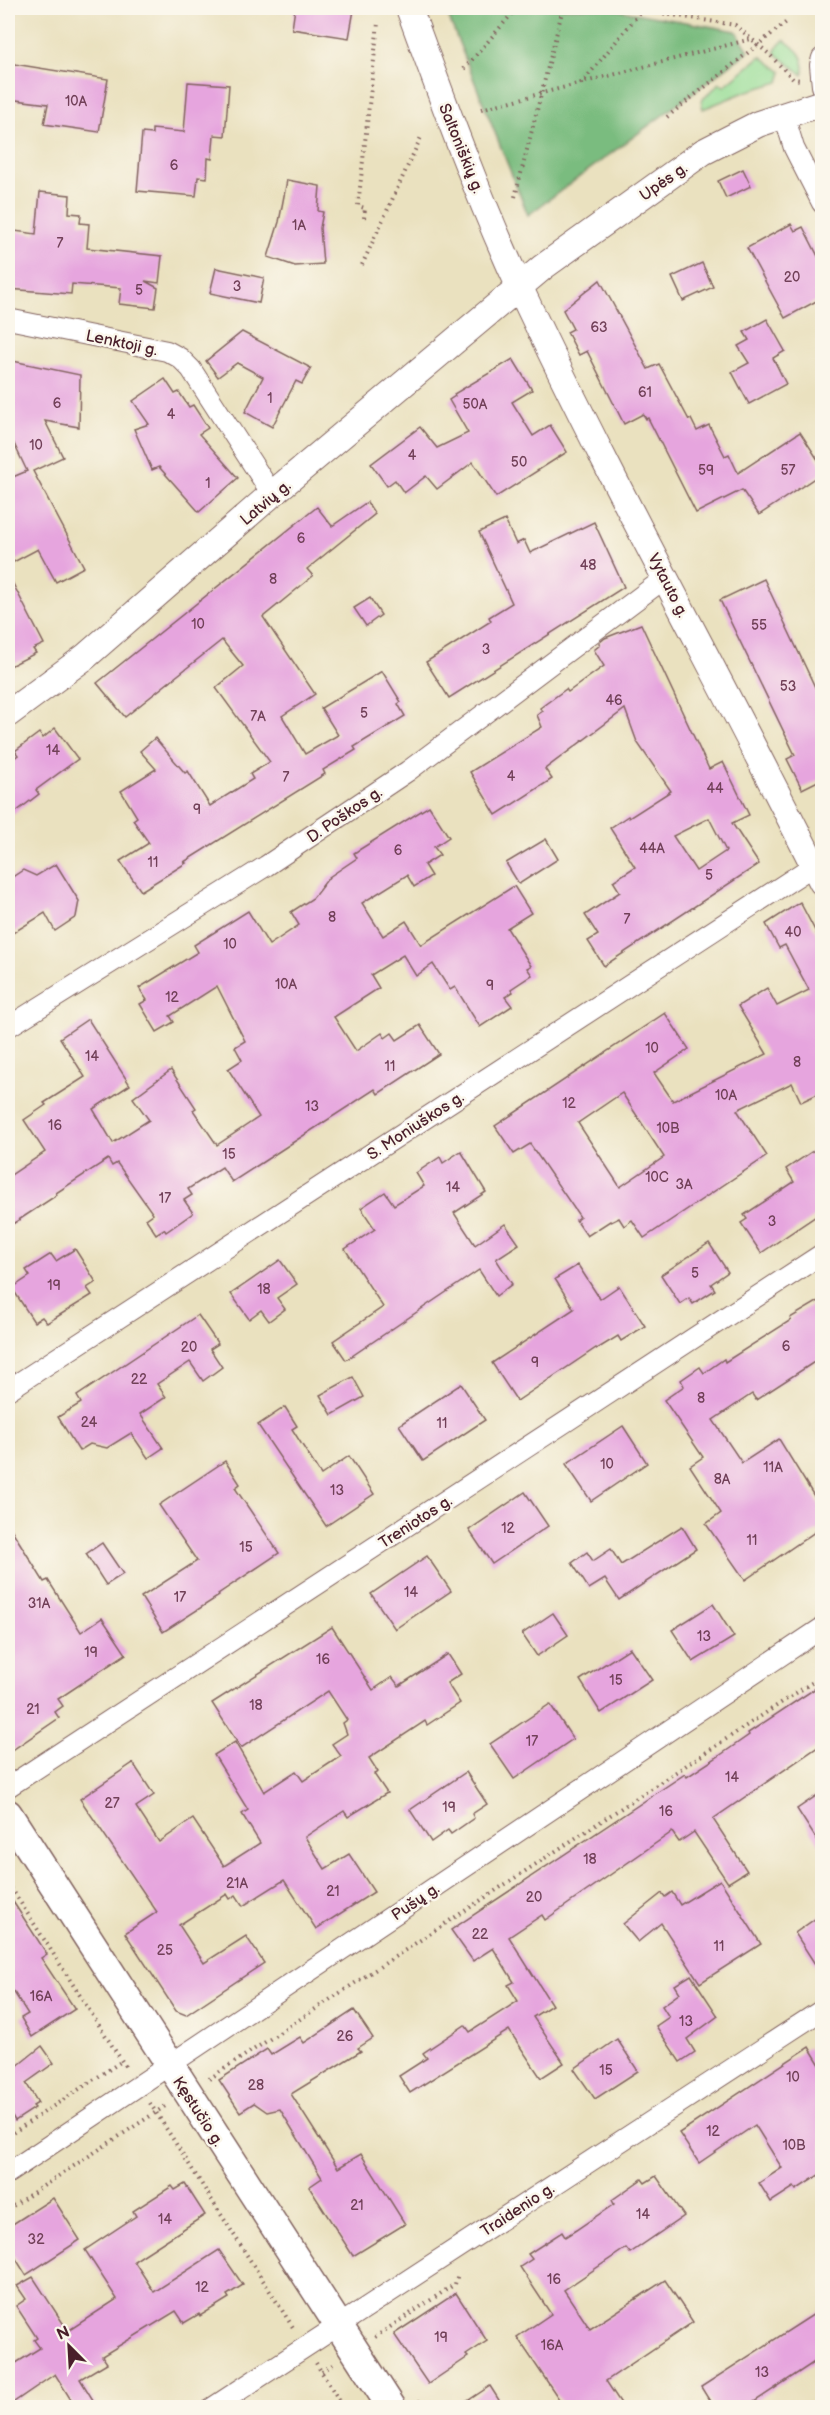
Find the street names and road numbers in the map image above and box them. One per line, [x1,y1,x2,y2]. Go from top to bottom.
street label: Saltoniškių g. [434,101,487,196]
street label: Upės g. [636,159,692,206]
street label: Lenktoji g. [84,327,159,360]
street label: Latvių g. [237,477,295,530]
street label: Vytauto g. [643,550,692,621]
street label: D. Poškos g. [304,783,386,847]
street label: S. Moniuškos g. [364,1088,468,1165]
street label: Treniotos g. [376,1492,456,1553]
street label: Pušų g. [388,1879,443,1925]
street label: Kęstučio g. [168,2073,227,2150]
street label: Traidenio g. [477,2179,558,2241]

